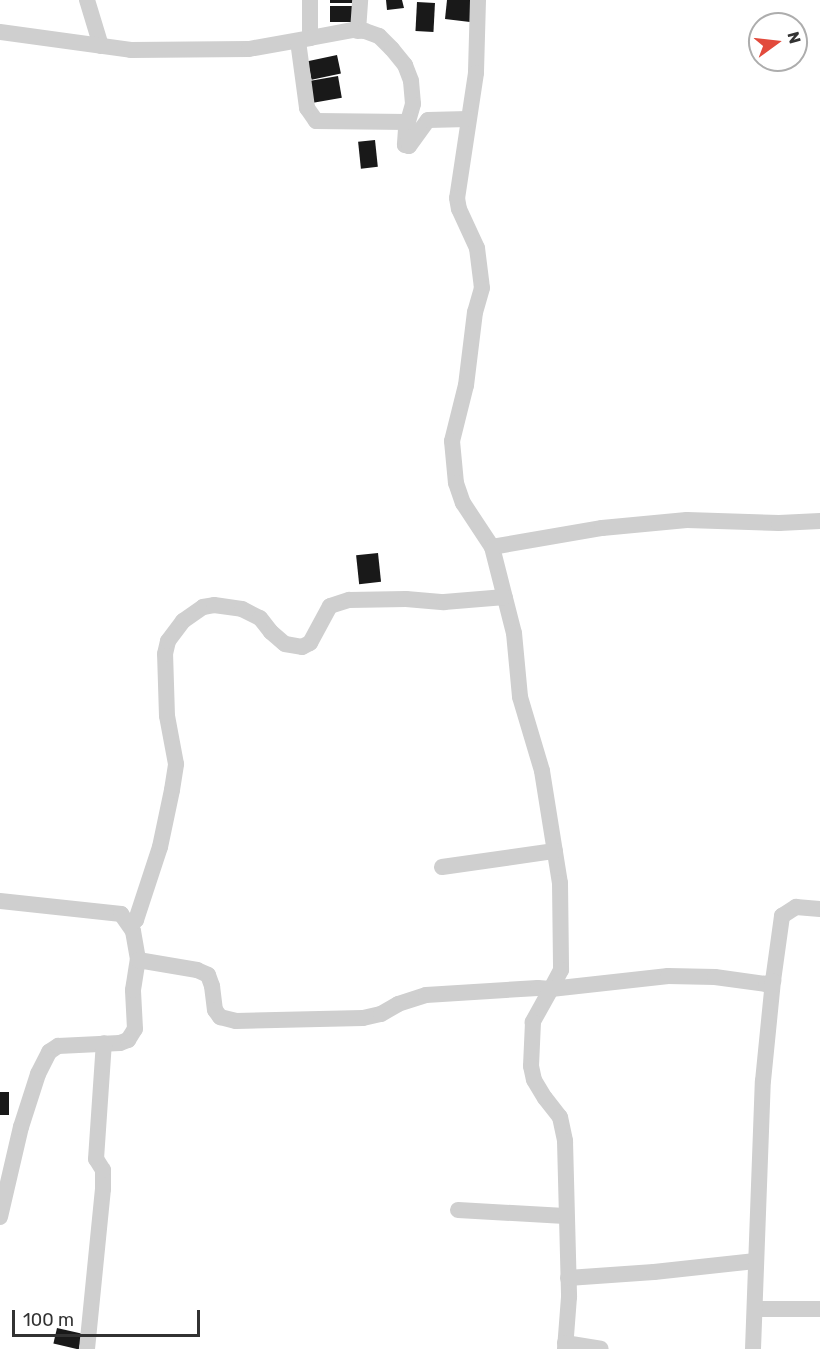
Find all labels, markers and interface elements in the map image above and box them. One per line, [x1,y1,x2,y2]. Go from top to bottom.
north arrow [748,12,808,72]
text: N [783,30,805,46]
scale bar [15,1298,202,1336]
text: 100 m [23,1309,74,1331]

